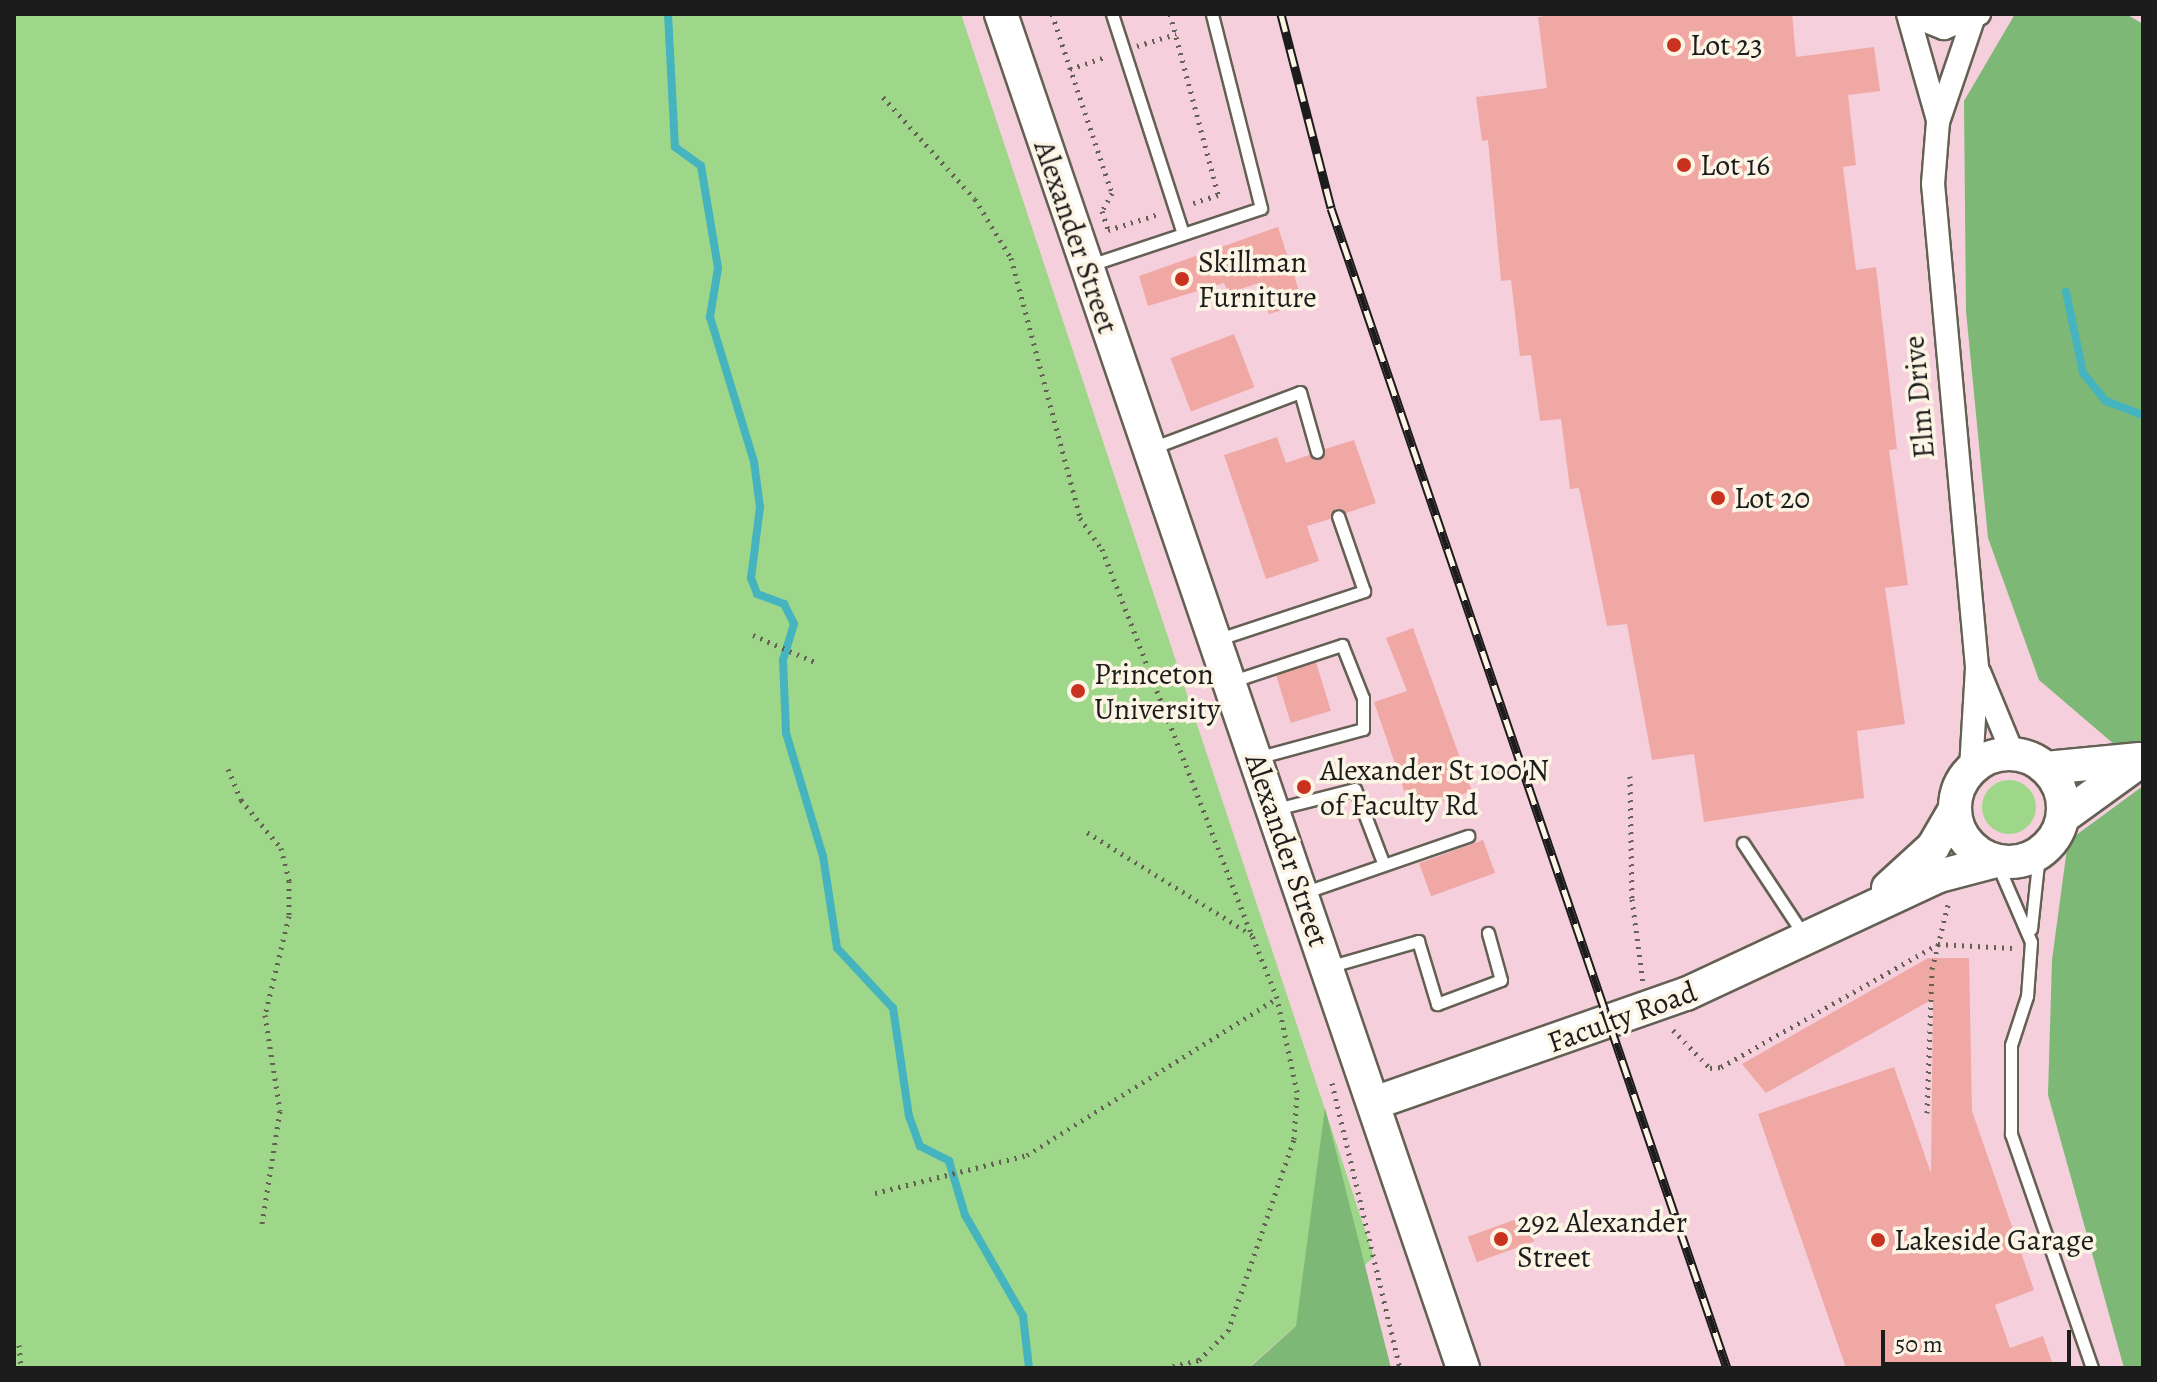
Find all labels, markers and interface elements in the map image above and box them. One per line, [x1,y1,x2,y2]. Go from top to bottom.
place label: Lot 23 [1690,27,1763,63]
marker: Lot 23 [1665,36,1683,54]
street label: Alexander Street [1026,136,1126,338]
place label: Lot 16 [1700,147,1770,183]
marker: Lot 16 [1675,156,1693,174]
place label: Skillman Furniture [1198,244,1317,314]
marker: Skillman Furniture [1173,270,1191,288]
street label: Elm Drive [1896,334,1942,460]
place label: Lot 20 [1734,480,1810,516]
marker: Lot 20 [1709,489,1727,507]
place label: Princeton University [1094,656,1220,726]
marker: Princeton University [1069,682,1087,700]
street label: Alexander Street [1237,749,1337,951]
place label: Alexander St 100'N of Faculty Rd [1320,752,1549,822]
marker: Alexander St 100'N of Faculty Rd [1295,778,1313,796]
street label: Faculty Road [1543,973,1701,1061]
place label: 292 Alexander Street [1517,1204,1687,1274]
place label: Lakeside Garage [1894,1222,2094,1258]
marker: 292 Alexander Street [1492,1230,1510,1248]
marker: Lakeside Garage [1869,1231,1887,1249]
scale bar [1885,1314,2075,1364]
text: 50 m [1895,1328,1943,1360]

